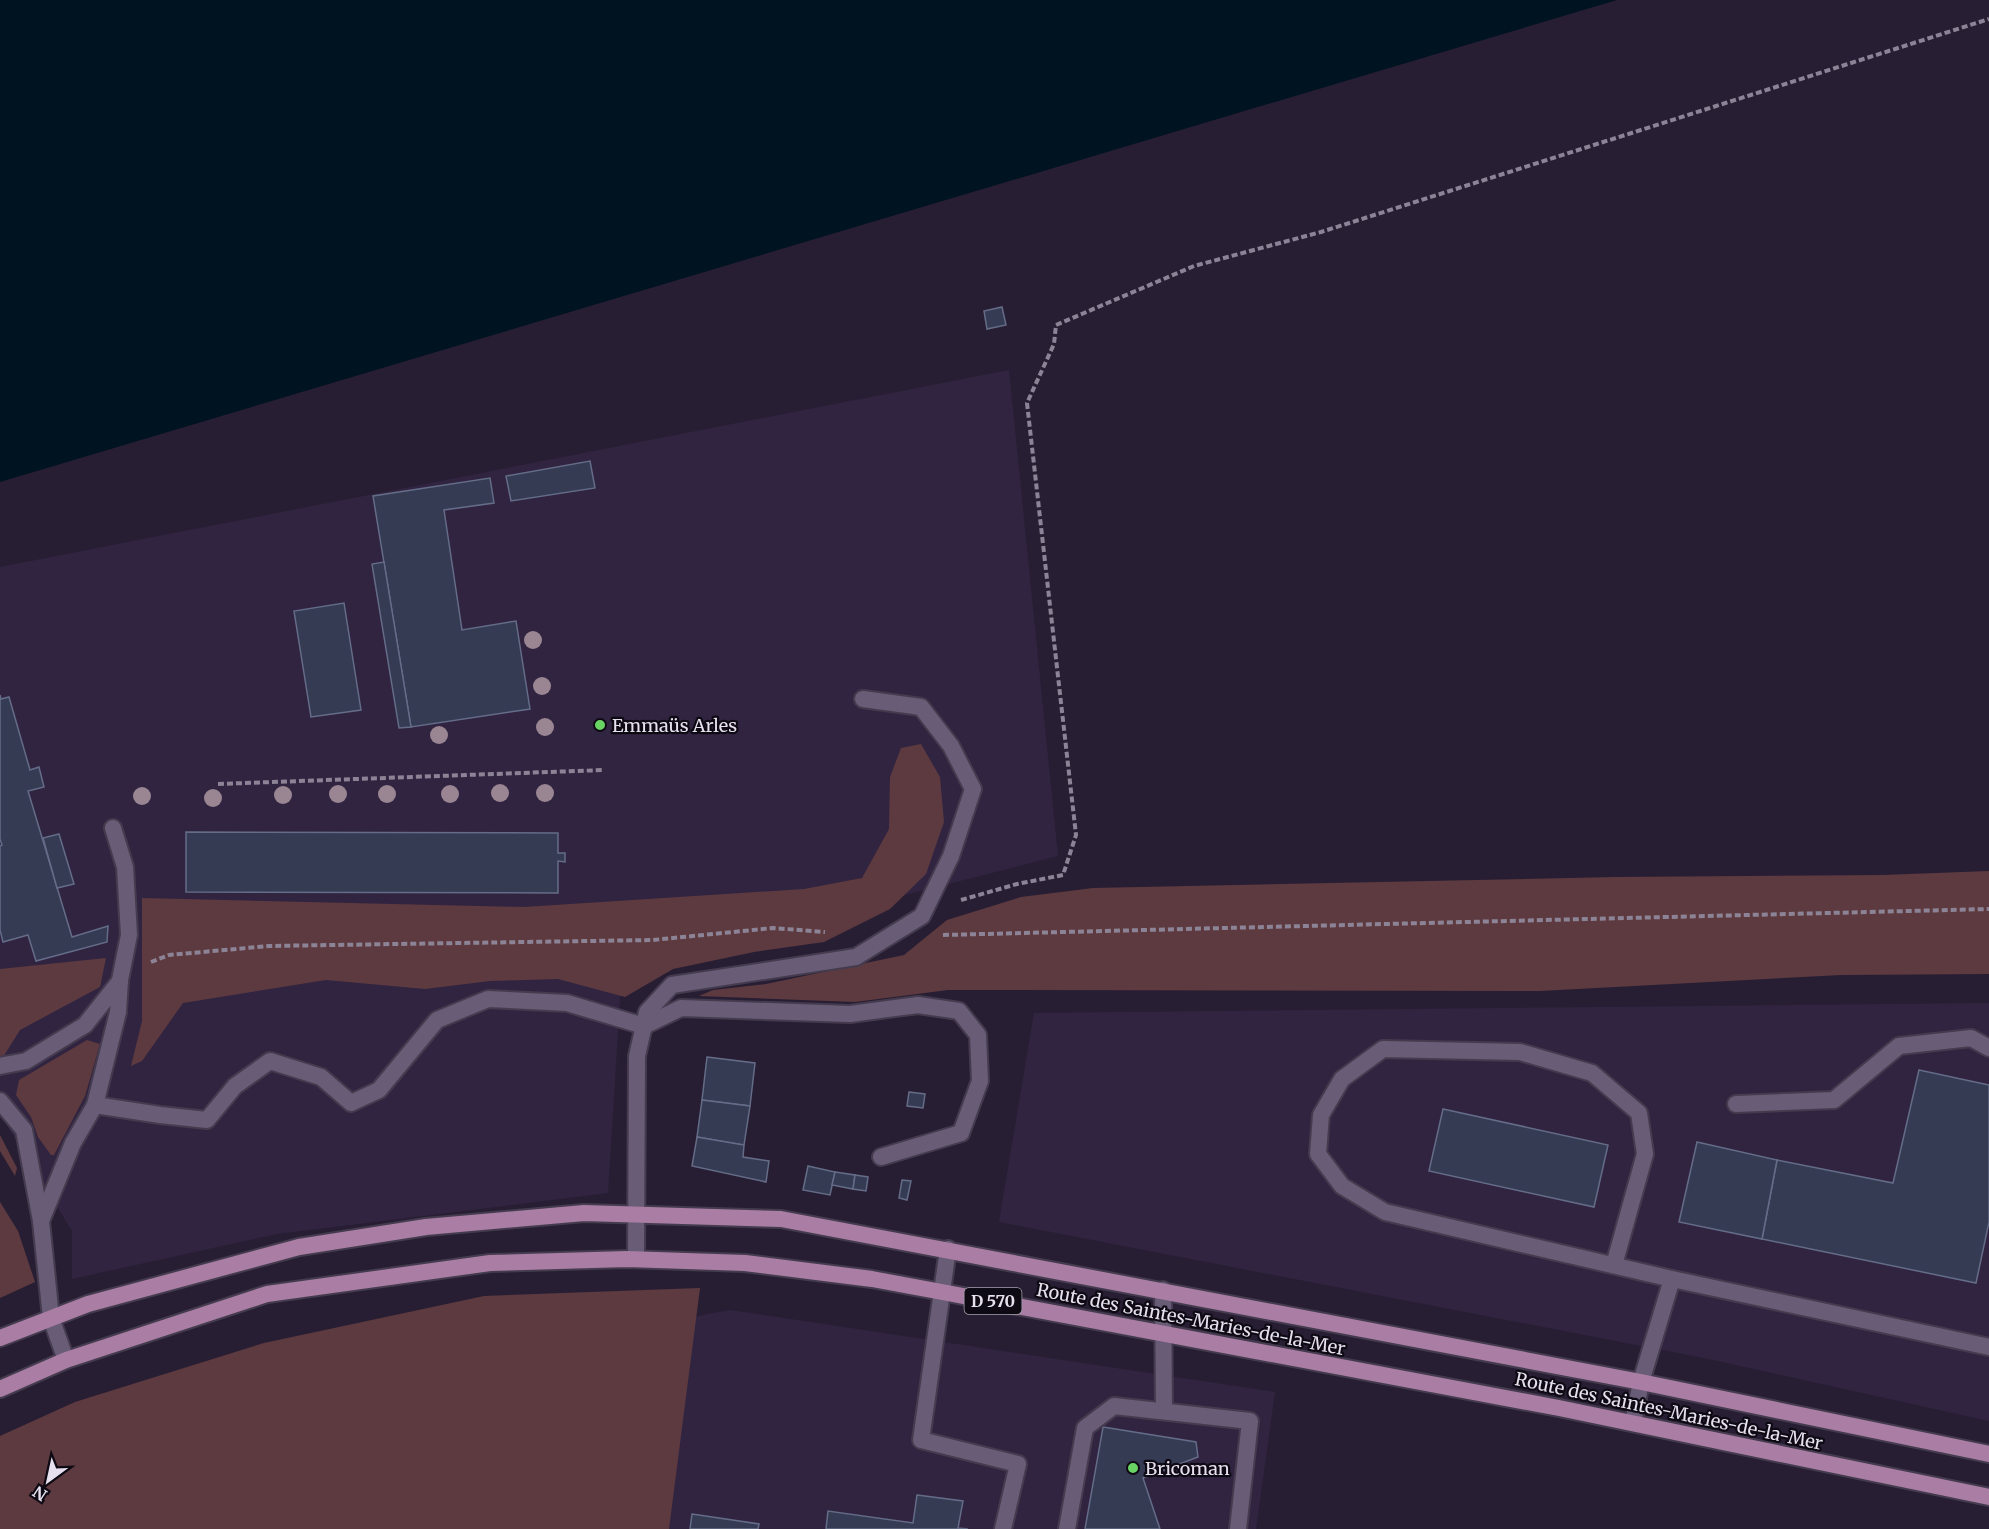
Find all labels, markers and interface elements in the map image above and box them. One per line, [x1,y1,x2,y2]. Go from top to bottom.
place label: Emmaüs Arles [612,714,737,737]
marker: Emmaüs Arles [593,718,607,732]
street label: Route des Saintes-Maries-de-la-Mer [1035,1278,1347,1360]
road number: D 570 [964,1288,1022,1314]
street label: Route des Saintes-Maries-de-la-Mer [1513,1367,1825,1455]
north arrow [18,1451,78,1511]
place label: Bricoman [1145,1457,1230,1480]
marker: Bricoman [1126,1461,1140,1475]
text: N [29,1482,51,1505]

